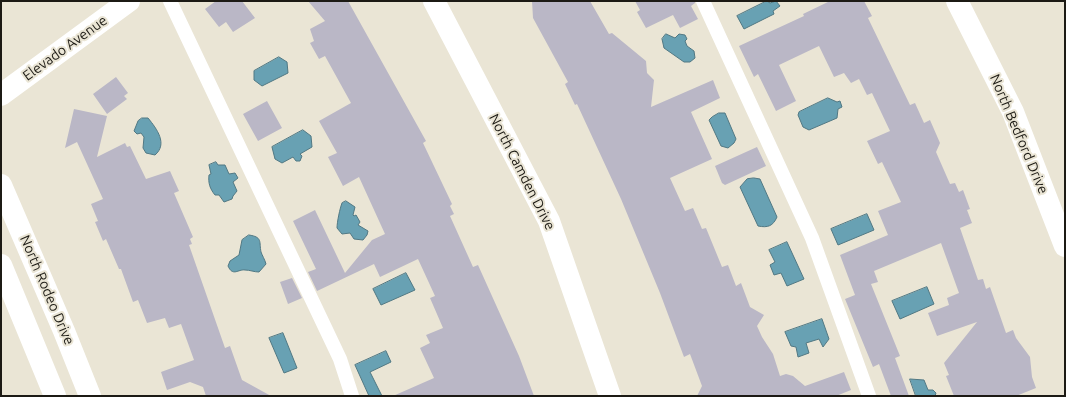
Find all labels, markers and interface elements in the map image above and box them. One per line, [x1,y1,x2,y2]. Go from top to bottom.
street label: Elevado Avenue [20,12,110,84]
street label: North Bedford Drive [986,72,1052,196]
street label: North Camden Drive [485,111,559,233]
street label: North Rodeo Drive [16,233,78,347]

